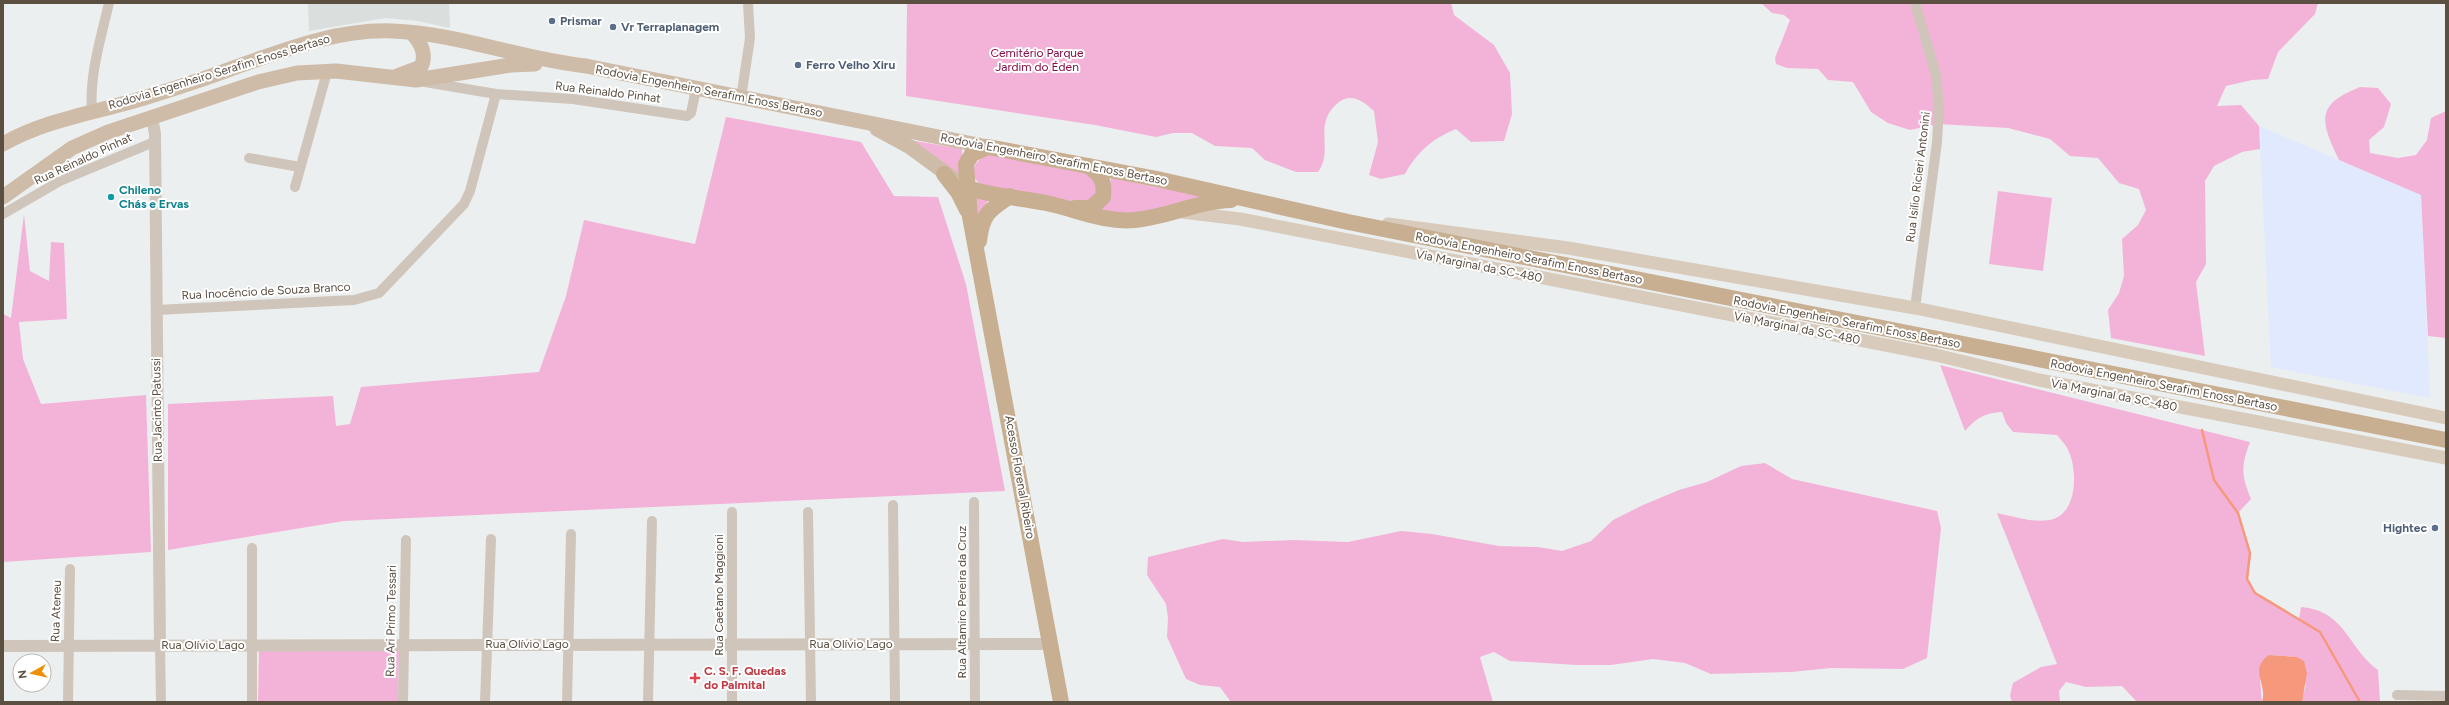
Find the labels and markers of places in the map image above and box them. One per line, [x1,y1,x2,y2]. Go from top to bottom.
place label: Prismar [560,14,602,28]
marker: Prismar [547,16,557,26]
place label: Vr Terraplanagem [621,20,719,34]
marker: Vr Terraplanagem [608,22,618,32]
place label: Ferro Velho Xiru [806,58,895,72]
marker: Ferro Velho Xiru [793,60,803,70]
place label: Chileno Chás e Ervas [119,183,189,211]
marker: Chileno Chás e Ervas [106,192,116,202]
place label: Hightec [2383,521,2427,535]
marker: Hightec [2430,523,2440,533]
place label: C. S. F. Quedas do Palmital [704,664,787,692]
marker: C. S. F. Quedas do Palmital [689,672,701,684]

